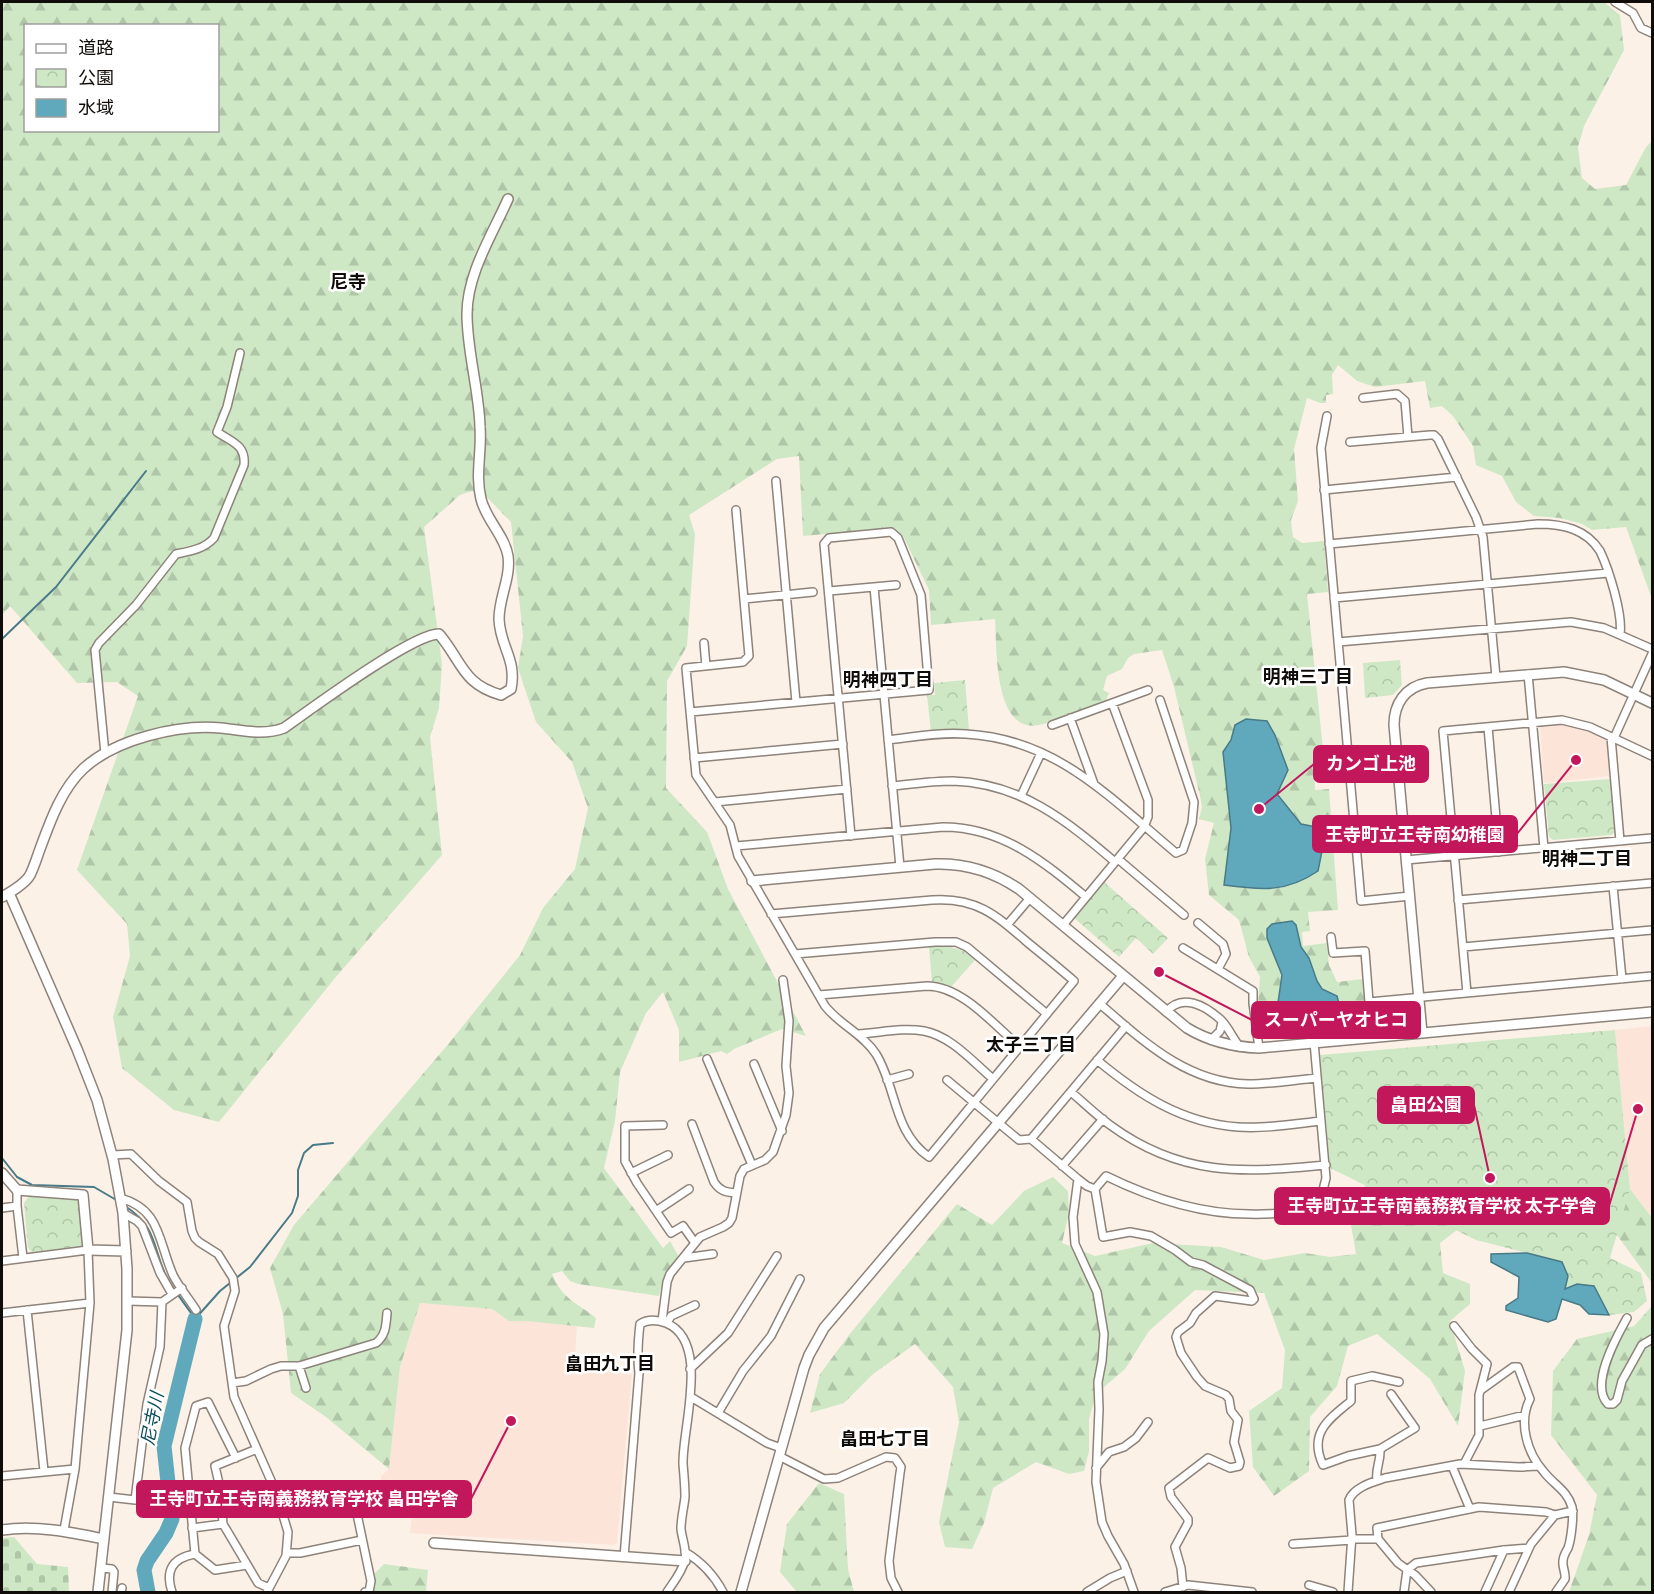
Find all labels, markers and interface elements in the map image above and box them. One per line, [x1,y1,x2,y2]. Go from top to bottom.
legend [24,24,219,132]
text: 道路 [78,36,114,61]
text: 公園 [78,66,114,91]
text: 水域 [78,96,114,121]
district label: 尼寺 [330,270,366,295]
district label: 明神三丁目 [1263,665,1353,690]
district label: 明神四丁目 [843,668,933,693]
callout: カンゴ上池 [1314,746,1428,782]
text: カンゴ上池 [1326,752,1416,777]
callout: 王寺町立王寺南幼稚園 [1313,816,1517,852]
text: 王寺町立王寺南幼稚園 [1325,823,1505,848]
district label: 明神二丁目 [1542,847,1632,872]
callout: スーパーヤオヒコ [1252,1002,1420,1038]
text: スーパーヤオヒコ [1264,1008,1408,1033]
district label: 太子三丁目 [986,1033,1076,1058]
callout: 畠田公園 [1378,1087,1474,1123]
text: 畠田公園 [1390,1093,1462,1118]
callout: 王寺町立王寺南義務教育学校 太子学舎 [1275,1188,1609,1224]
text: 王寺町立王寺南義務教育学校 太子学舎 [1287,1194,1597,1219]
district label: 畠田九丁目 [565,1352,655,1377]
water label: 尼寺川 [136,1388,171,1448]
district label: 畠田七丁目 [840,1427,930,1452]
callout: 王寺町立王寺南義務教育学校 畠田学舎 [137,1481,471,1517]
text: 王寺町立王寺南義務教育学校 畠田学舎 [149,1487,459,1512]

